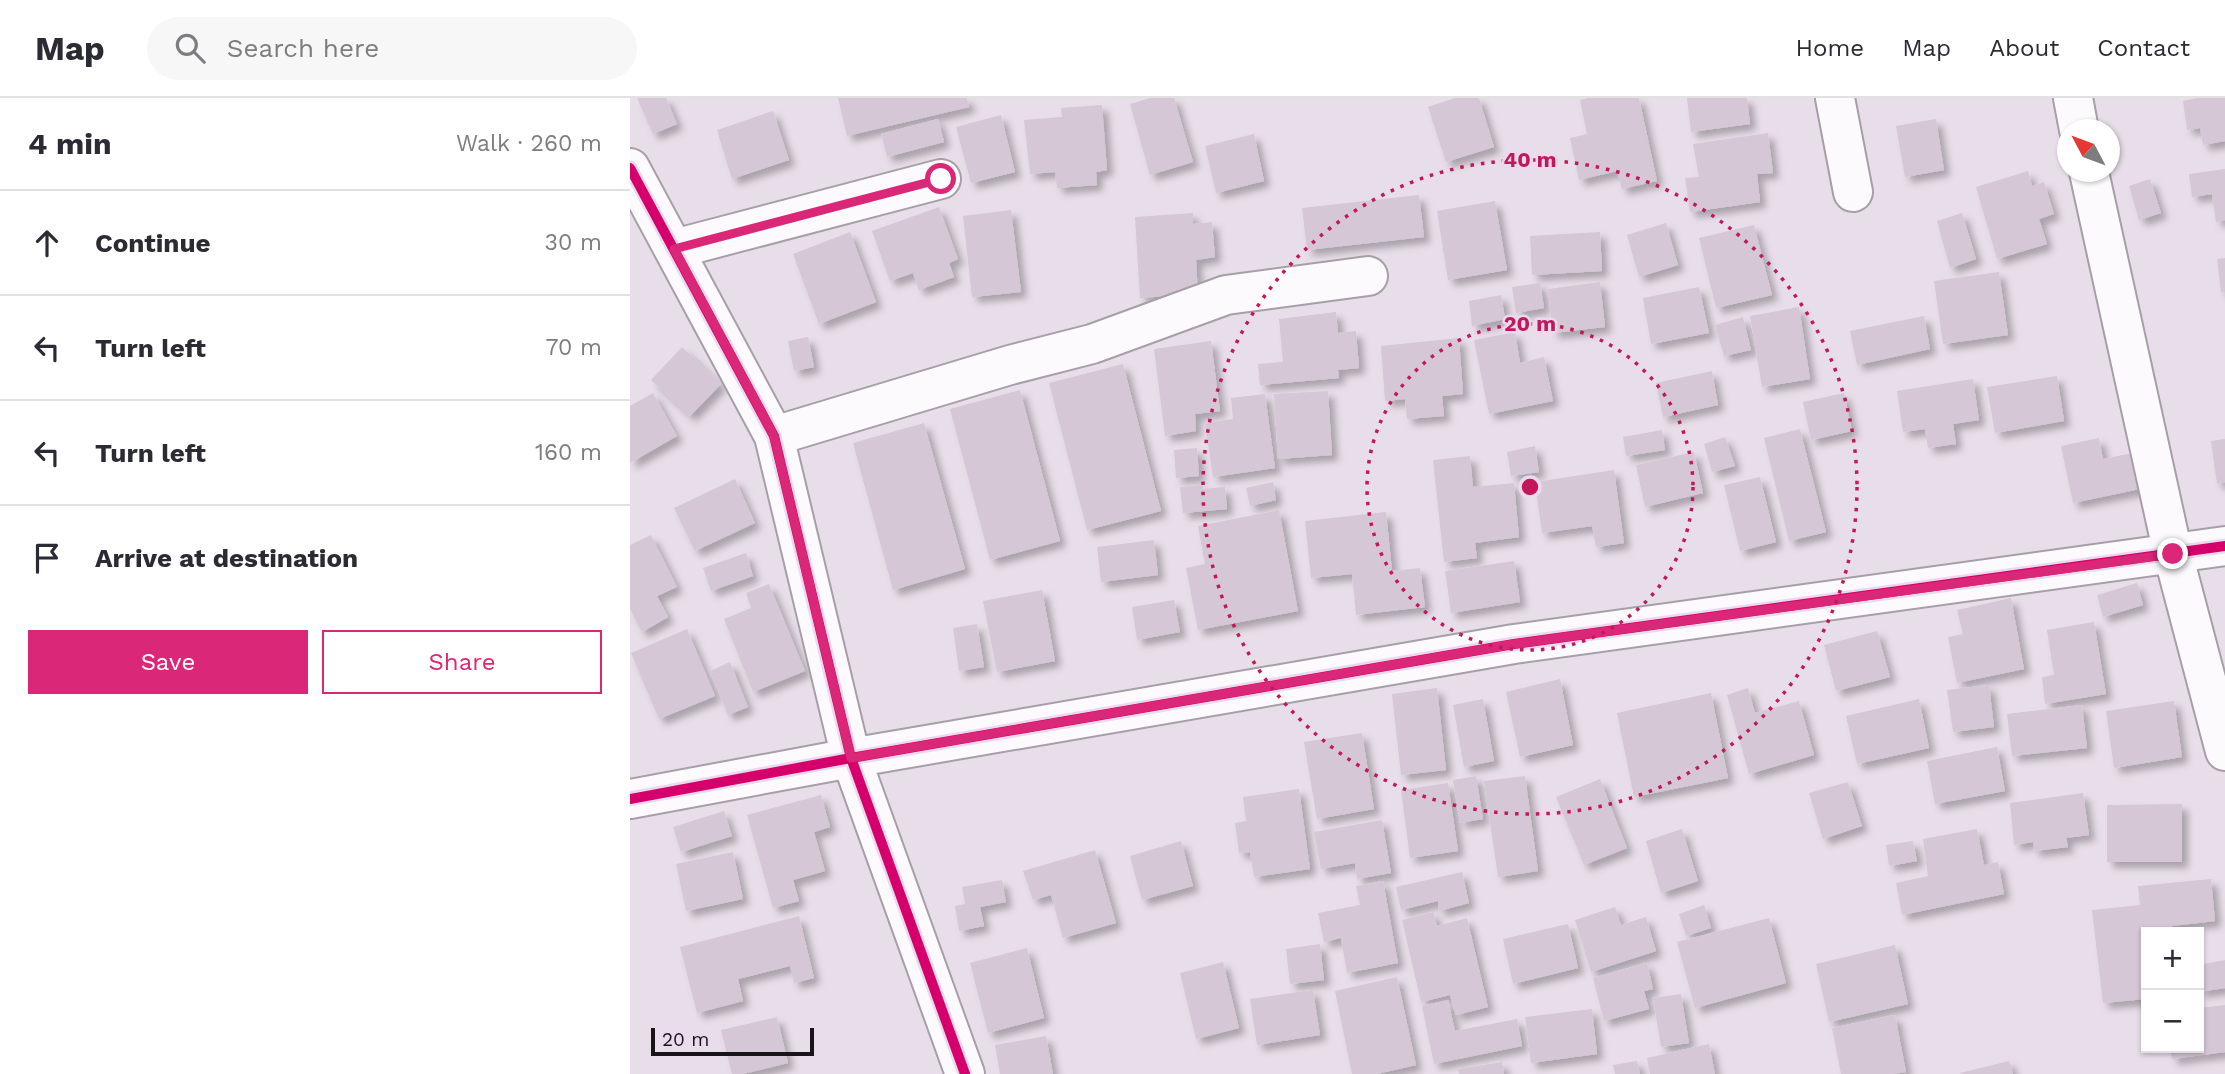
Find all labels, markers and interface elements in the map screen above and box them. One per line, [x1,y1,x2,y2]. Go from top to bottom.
search box [147,17,637,80]
text: Map [35,29,105,68]
icon: search [171,29,209,67]
text: Search here [227,33,379,63]
text: Home [1796,34,1864,62]
text: Map [1902,34,1951,62]
text: About [1989,34,2059,62]
text: Contact [2097,34,2190,62]
north arrow [2057,119,2120,182]
text: 4 min [28,126,112,161]
text: Walk · 260 m [456,130,602,157]
text: 40 m [1504,147,1556,172]
route start [925,163,956,194]
icon: ahead [28,224,66,262]
text: Continue [95,228,211,258]
text: 30 m [545,229,602,256]
text: 20 m [1504,311,1556,336]
icon: left [28,329,66,367]
text: Turn left [95,333,206,363]
text: 70 m [545,334,602,361]
icon: left [28,434,66,472]
text: Turn left [95,438,206,468]
text: 160 m [535,439,602,466]
centre of rings [1518,475,1542,499]
route end [2157,538,2188,569]
icon: arrive [28,539,66,577]
text: Arrive at destination [95,543,358,573]
button: Save [28,630,308,694]
button: Share [322,630,602,694]
map controls [2141,927,2204,1053]
button: + [2141,927,2204,990]
button: − [2141,990,2204,1053]
scale bar [651,1025,814,1057]
text: 20 m [662,1028,709,1051]

